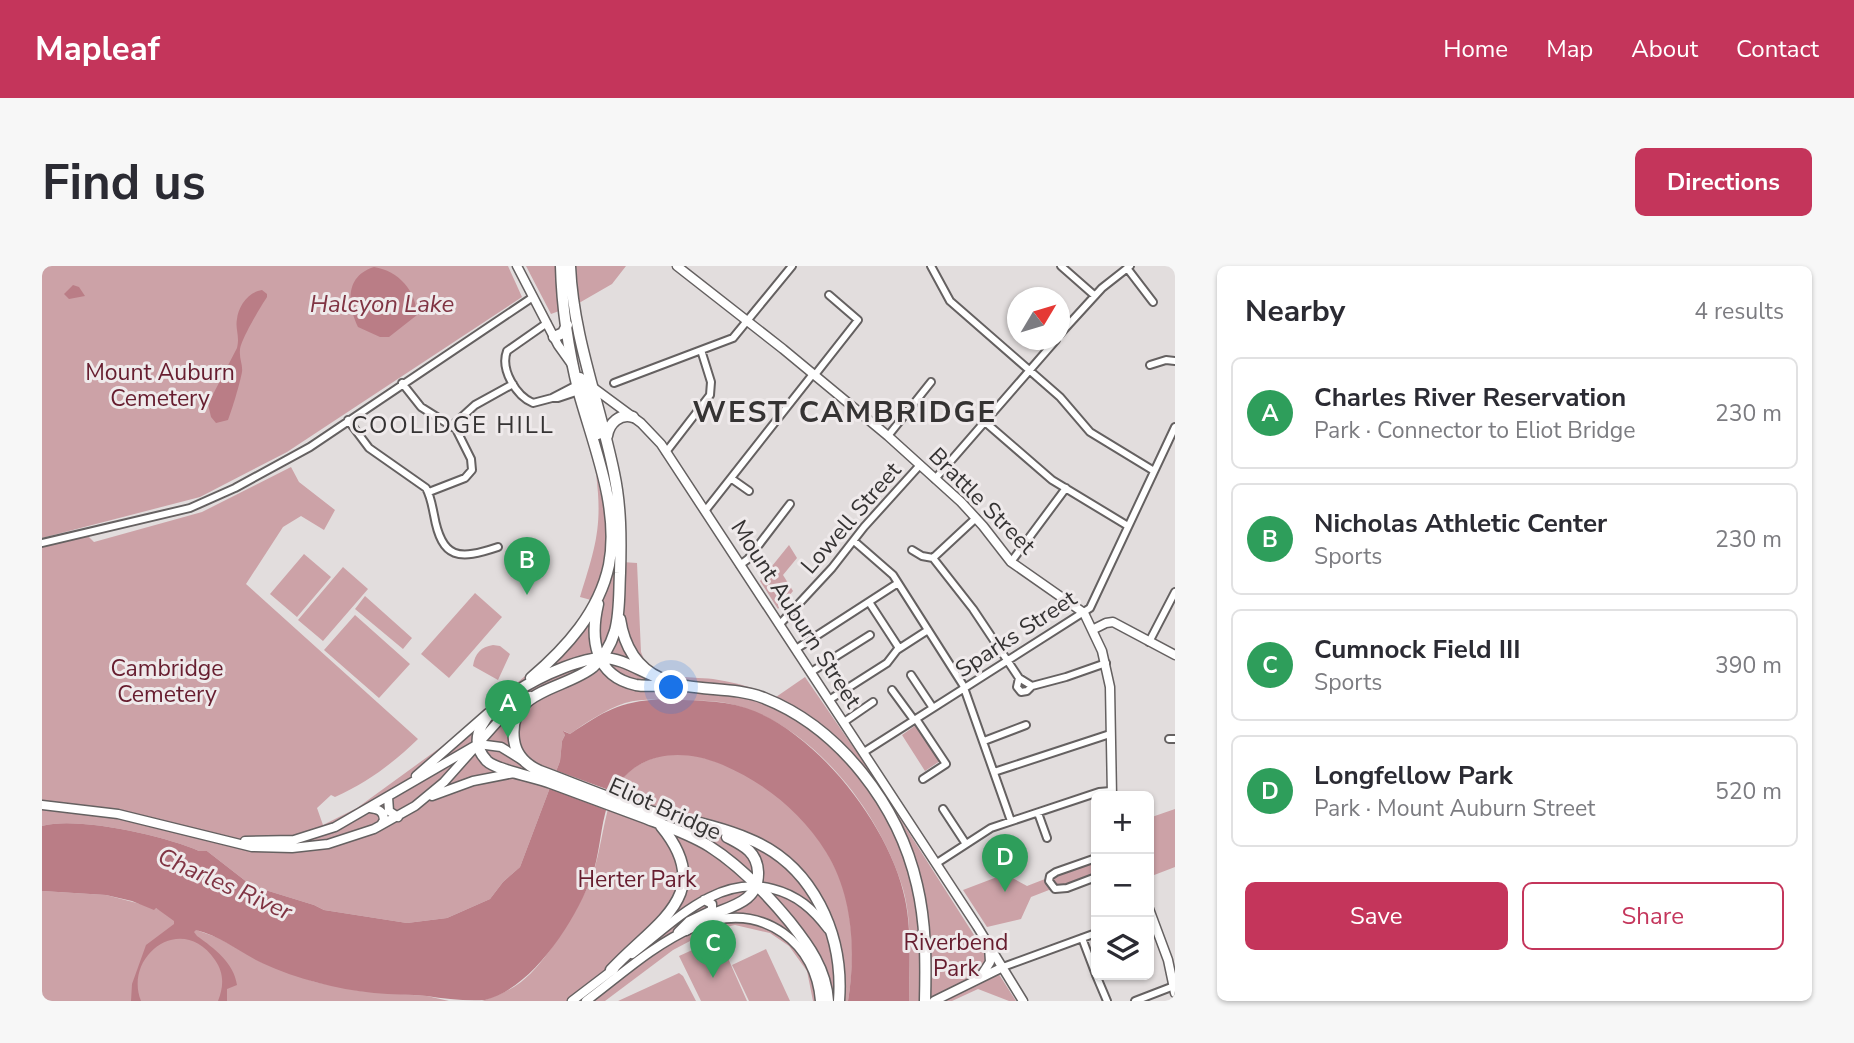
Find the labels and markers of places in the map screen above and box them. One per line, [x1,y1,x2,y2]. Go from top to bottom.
pin: B [504,537,550,595]
pin: A [485,680,531,738]
pin: D [982,834,1028,892]
pin: C [690,920,736,978]

